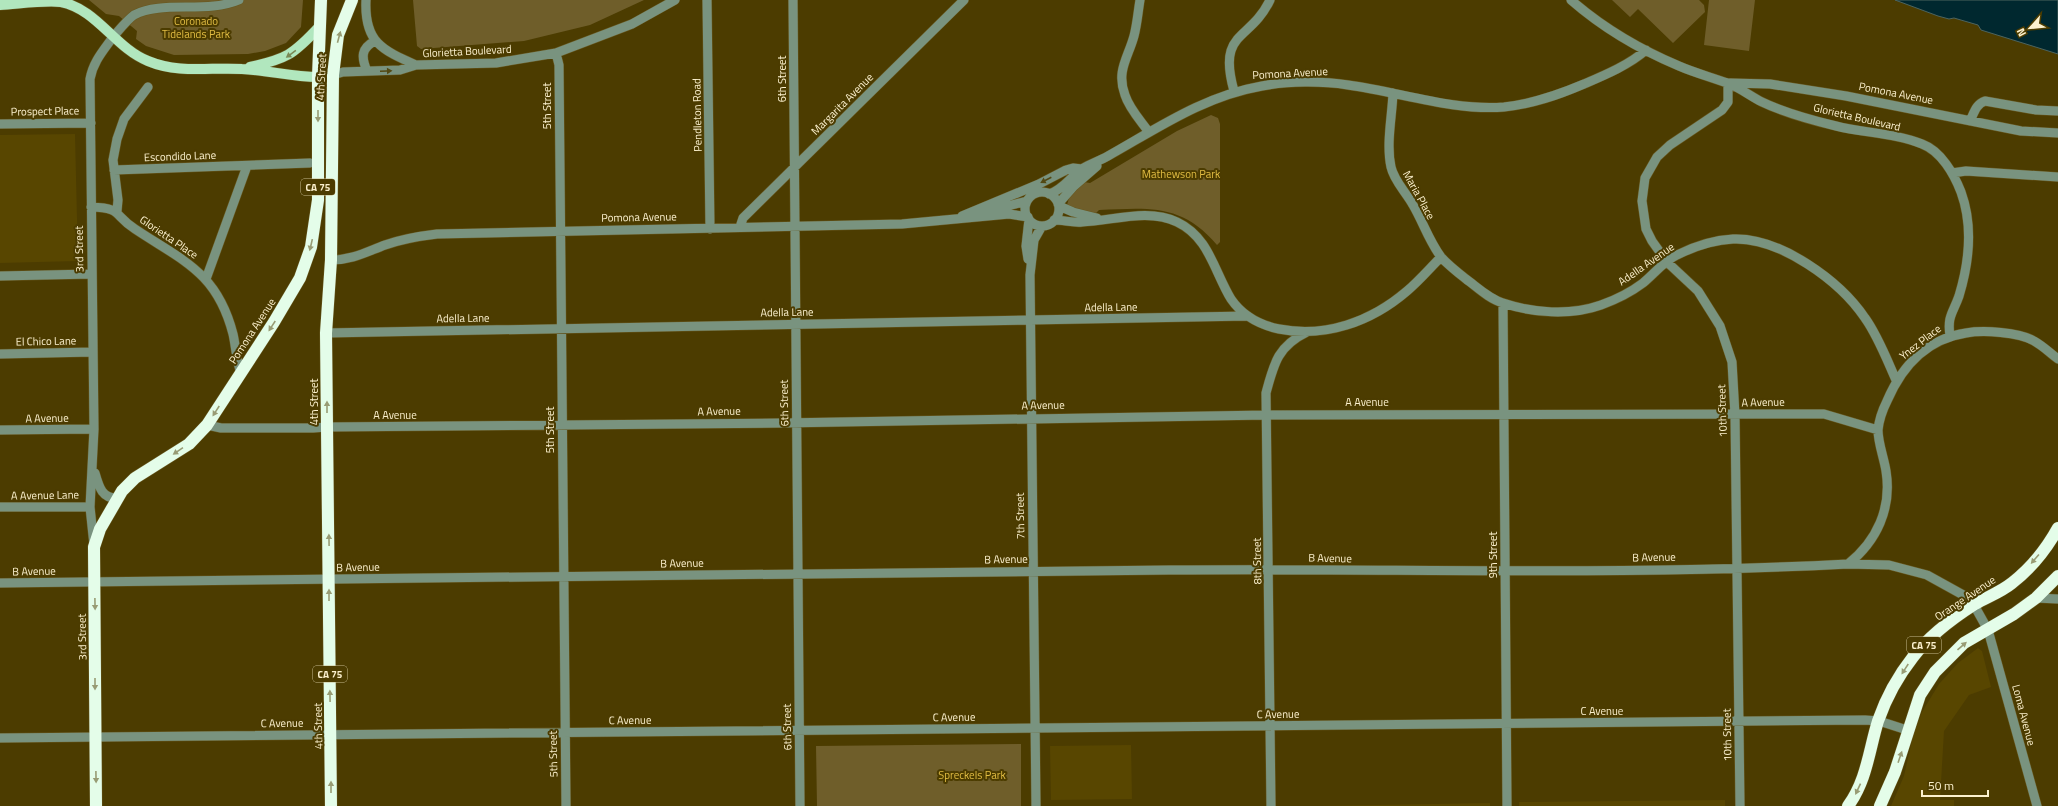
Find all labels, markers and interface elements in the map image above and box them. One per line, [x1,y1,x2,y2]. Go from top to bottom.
north arrow [2010,8,2050,48]
park label: Coronado Tidelands Park [162,13,231,42]
text: N [2012,26,2030,40]
one-way arrow [336,30,342,42]
street label: Glorietta Boulevard [422,41,512,61]
one-way arrow [285,49,296,58]
street label: 4th Street [312,53,330,101]
street label: 6th Street [774,56,790,102]
street label: Pomona Avenue [1252,63,1329,83]
one-way arrow [380,67,392,74]
street label: Margarita Avenue [807,69,877,139]
street label: Pendleton Road [688,78,706,152]
street label: Pomona Avenue [1857,78,1935,108]
street label: 5th Street [539,83,555,129]
street label: Glorietta Boulevard [1812,99,1902,135]
street label: Prospect Place [11,102,80,120]
one-way arrow [315,110,321,123]
street label: Escondido Lane [144,147,217,165]
park label: Mathewson Park [1142,166,1221,182]
street label: Maria Place [1399,168,1439,223]
one-way arrow [1040,177,1052,183]
road number: CA 75 [301,179,335,195]
street label: Pomona Avenue [601,208,677,226]
street label: Glorietta Place [137,212,202,263]
street label: 3rd Street [71,226,87,272]
street label: Adella Avenue [1615,238,1678,289]
one-way arrow [308,239,314,251]
street label: Pomona Avenue [225,295,280,367]
street label: Adella Lane [1084,299,1138,315]
street label: Adella Lane [760,304,814,320]
street label: Adella Lane [436,310,490,326]
one-way arrow [268,320,276,331]
street label: Ynez Place [1896,320,1945,363]
street label: El Chico Lane [16,332,77,350]
street label: 4th Street [306,379,322,425]
street label: 6th Street [776,379,792,426]
street label: 10th Street [1713,384,1731,438]
street label: A Avenue [1345,394,1389,410]
street label: A Avenue [1741,394,1785,410]
street label: A Avenue [1021,397,1065,413]
one-way arrow [324,400,330,413]
street label: A Avenue [697,403,741,419]
one-way arrow [213,405,220,416]
street label: A Avenue [373,407,417,423]
street label: 5th Street [542,407,558,453]
street label: A Avenue [25,410,69,426]
one-way arrow [173,447,184,455]
street label: A Avenue Lane [11,486,80,504]
street label: 7th Street [1012,492,1028,539]
street label: 9th Street [1485,532,1501,578]
one-way arrow [326,533,332,546]
street label: 8th Street [1249,537,1265,584]
street label: B Avenue [1632,549,1676,565]
street label: B Avenue [1308,550,1352,566]
street label: B Avenue [984,551,1028,567]
one-way arrow [2031,554,2040,564]
street label: B Avenue [660,555,704,571]
street label: B Avenue [336,559,380,575]
street label: B Avenue [12,563,56,579]
street label: Orange Avenue [1931,571,1999,624]
one-way arrow [326,589,333,601]
one-way arrow [92,598,98,611]
street label: 3rd Street [74,614,90,660]
road number: CA 75 [1907,637,1941,653]
one-way arrow [1957,641,1967,651]
one-way arrow [1901,664,1909,674]
road number: CA 75 [313,666,347,682]
one-way arrow [92,678,98,691]
street label: Loma Avenue [2008,683,2040,748]
one-way arrow [327,689,333,702]
street label: 4th Street [310,702,326,749]
street label: 6th Street [779,703,795,750]
street label: C Avenue [1581,703,1624,719]
street label: C Avenue [1256,706,1300,722]
street label: 10th Street [1719,708,1735,762]
street label: C Avenue [932,709,976,725]
street label: C Avenue [608,712,652,728]
street label: C Avenue [260,715,304,731]
street label: 5th Street [545,730,561,777]
one-way arrow [1897,750,1903,762]
park label: Spreckels Park [938,767,1007,783]
one-way arrow [93,771,99,784]
scale bar [1922,772,1988,798]
text: 50 m [1928,776,1954,795]
one-way arrow [328,780,334,793]
one-way arrow [1855,783,1861,795]

